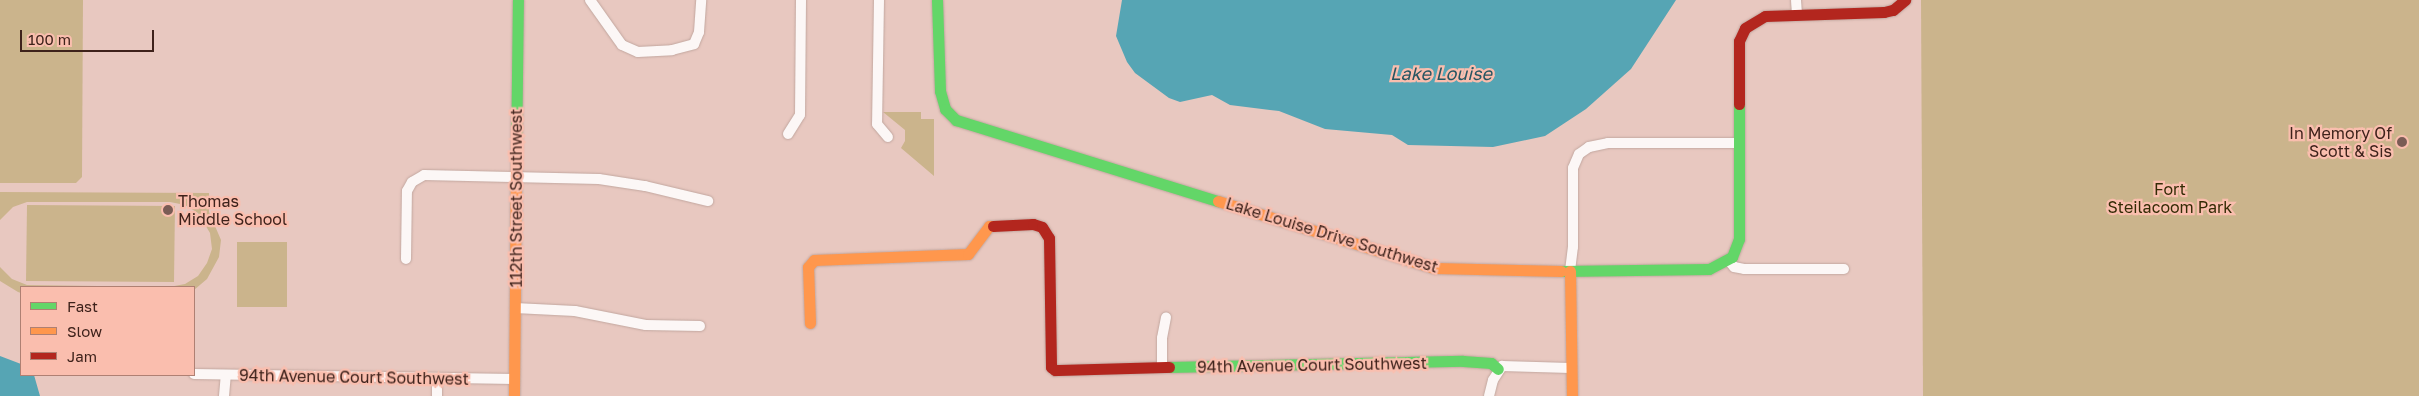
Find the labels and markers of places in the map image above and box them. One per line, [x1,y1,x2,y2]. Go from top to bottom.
place label: In Memory Of Scott & Sis [2289,123,2392,161]
marker: In Memory Of Scott & Sis [2396,136,2408,148]
place label: Thomas Middle School [178,191,287,229]
marker: Thomas Middle School [162,204,174,216]

